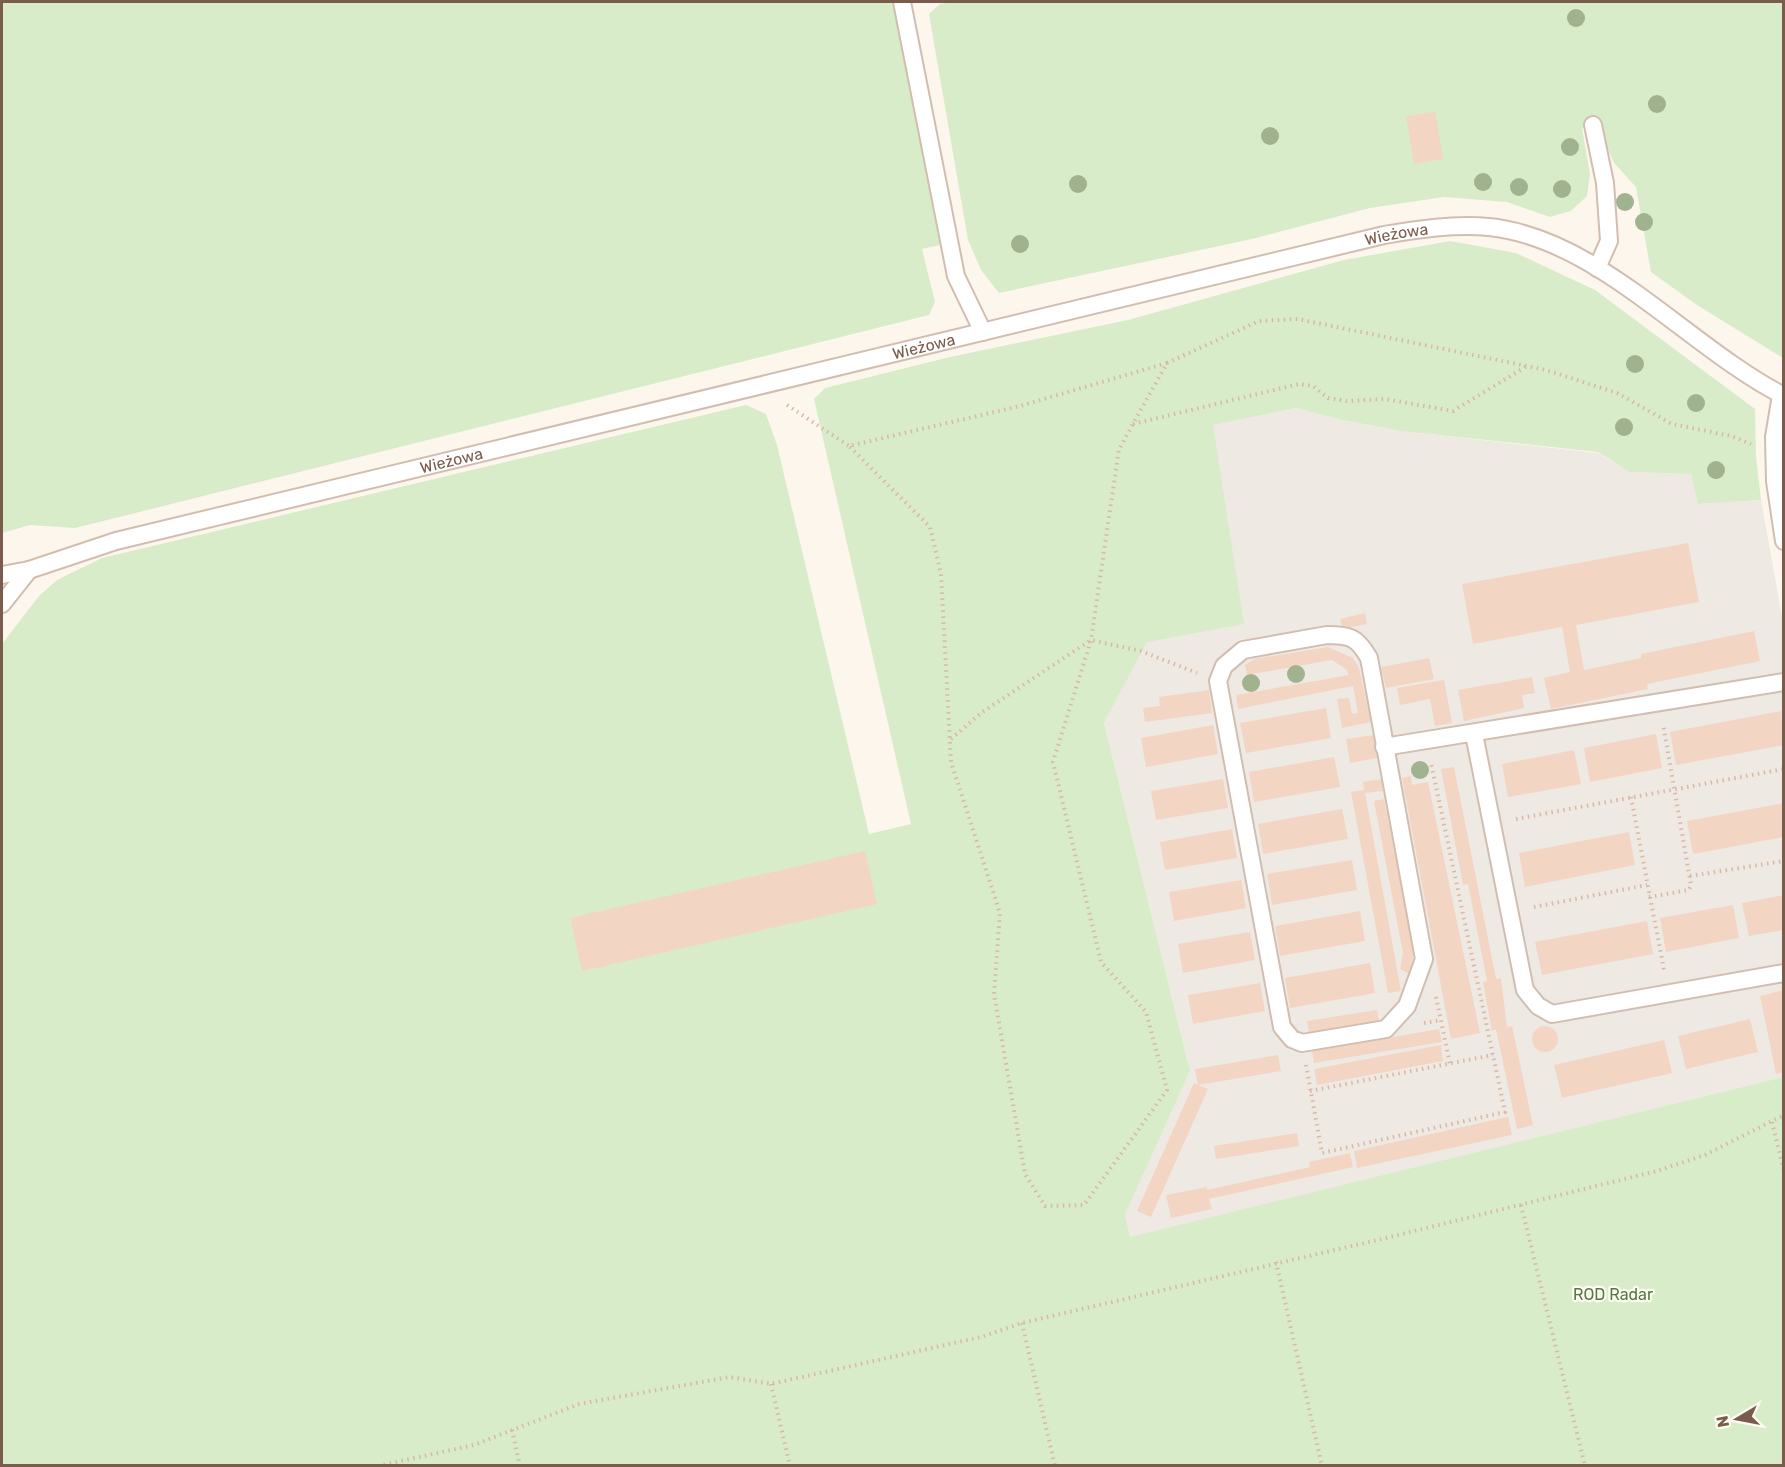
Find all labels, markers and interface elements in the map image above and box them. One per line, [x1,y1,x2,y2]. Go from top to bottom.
street label: Wieżowa [1363,219,1429,249]
street label: Wieżowa [890,329,957,363]
street label: Wieżowa [418,443,485,477]
park label: ROD Radar [1573,1285,1653,1304]
north arrow [1707,1389,1767,1449]
text: N [1712,1414,1733,1429]

